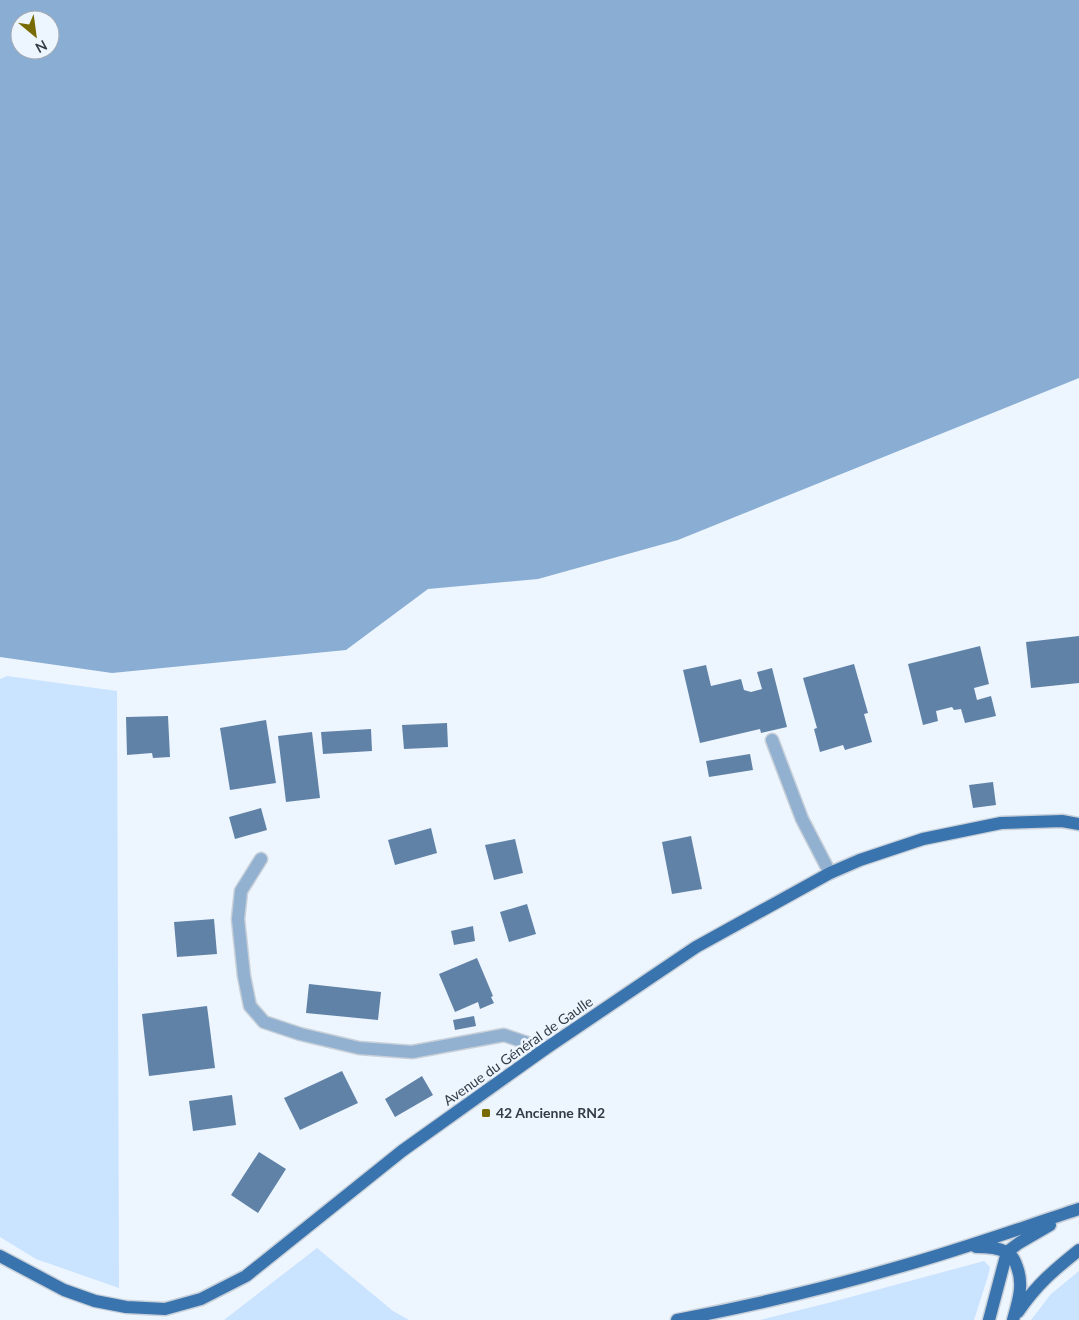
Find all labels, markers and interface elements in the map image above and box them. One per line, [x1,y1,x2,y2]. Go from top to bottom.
north arrow [10,10,60,60]
text: N [33,37,50,57]
street label: Avenue du Général de Gaulle [440,992,596,1109]
place label: 42 Ancienne RN2 [496,1104,605,1121]
marker: 42 Ancienne RN2 [480,1107,492,1119]

